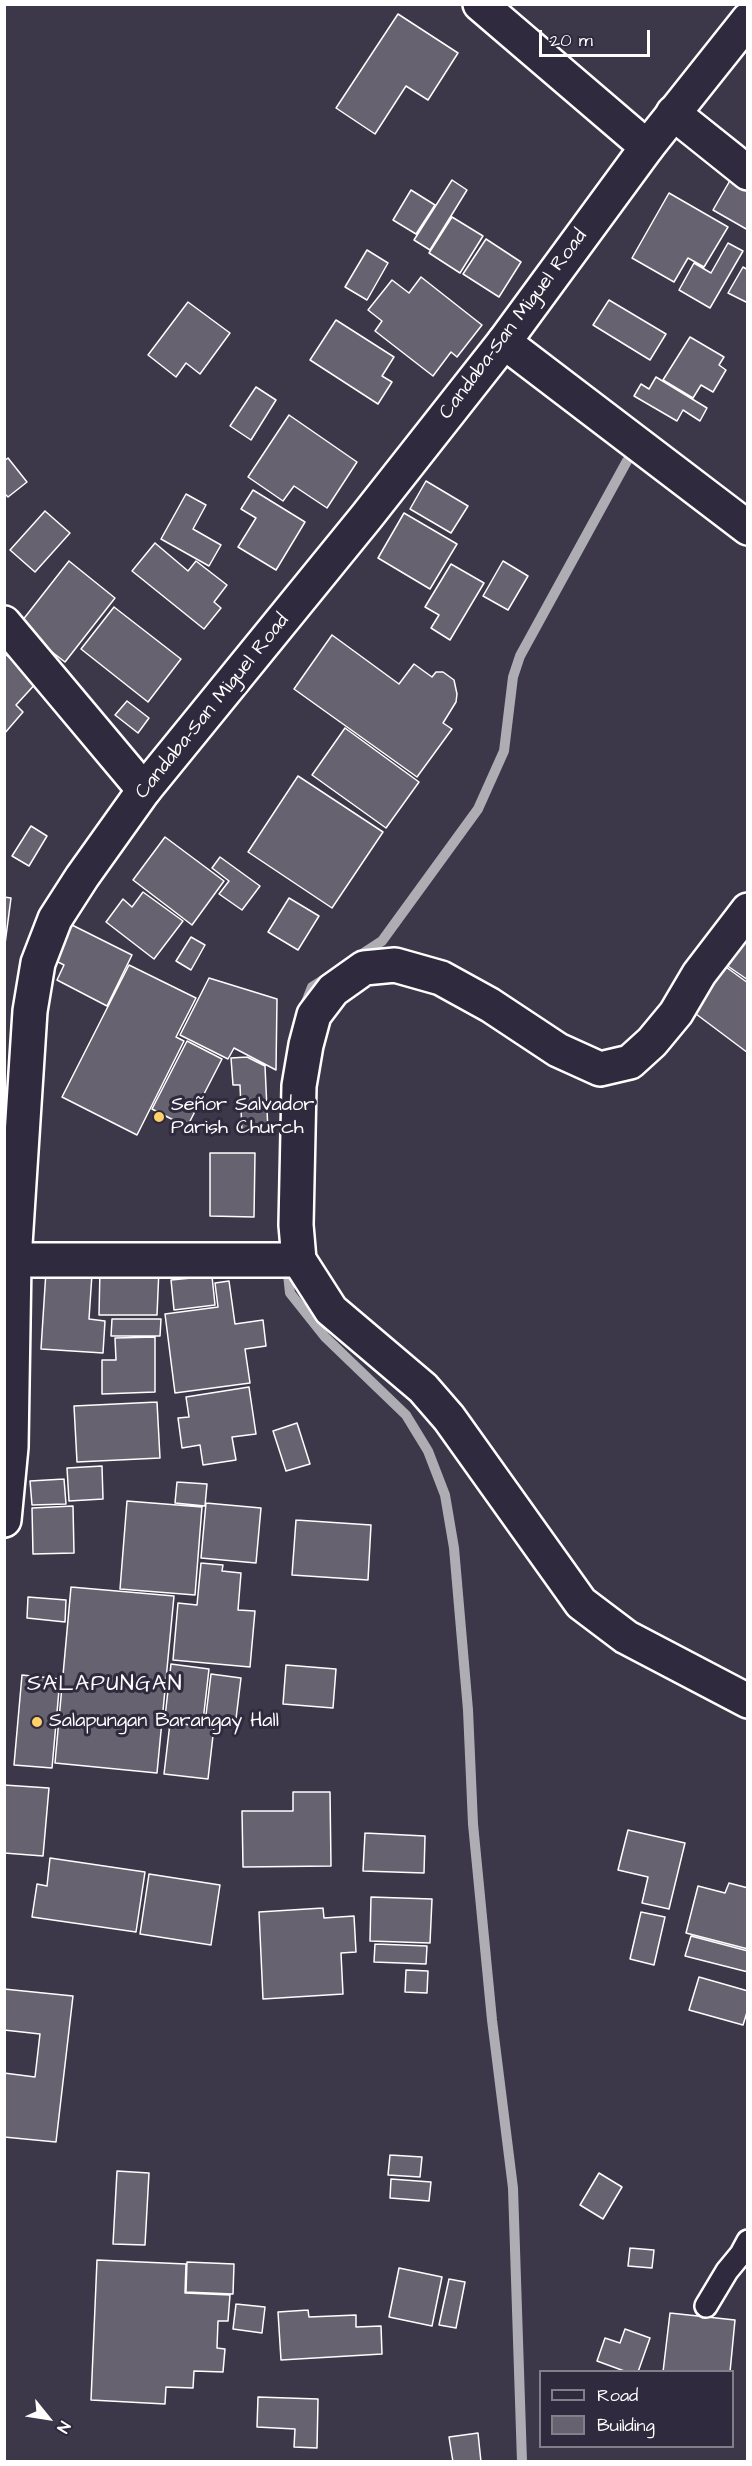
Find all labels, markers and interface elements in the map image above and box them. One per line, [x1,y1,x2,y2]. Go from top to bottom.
scale bar [542,18,653,56]
text: 20 m [550,28,593,53]
street label: Candaba-San Miguel Road [435,225,593,425]
street label: Candaba-San Miguel Road [131,610,295,804]
place label: Señor Salvador Parish Church [171,1094,314,1141]
marker: Señor Salvador Parish Church [152,1110,166,1124]
district label: SALAPUNGAN [27,1672,183,1698]
place label: Salapungan Barangay Hall [49,1710,279,1734]
marker: Salapungan Barangay Hall [30,1715,44,1729]
legend [539,2370,734,2448]
text: Road [597,2383,638,2408]
north arrow [18,2388,78,2448]
text: Building [597,2413,655,2438]
text: N [52,2417,76,2437]

